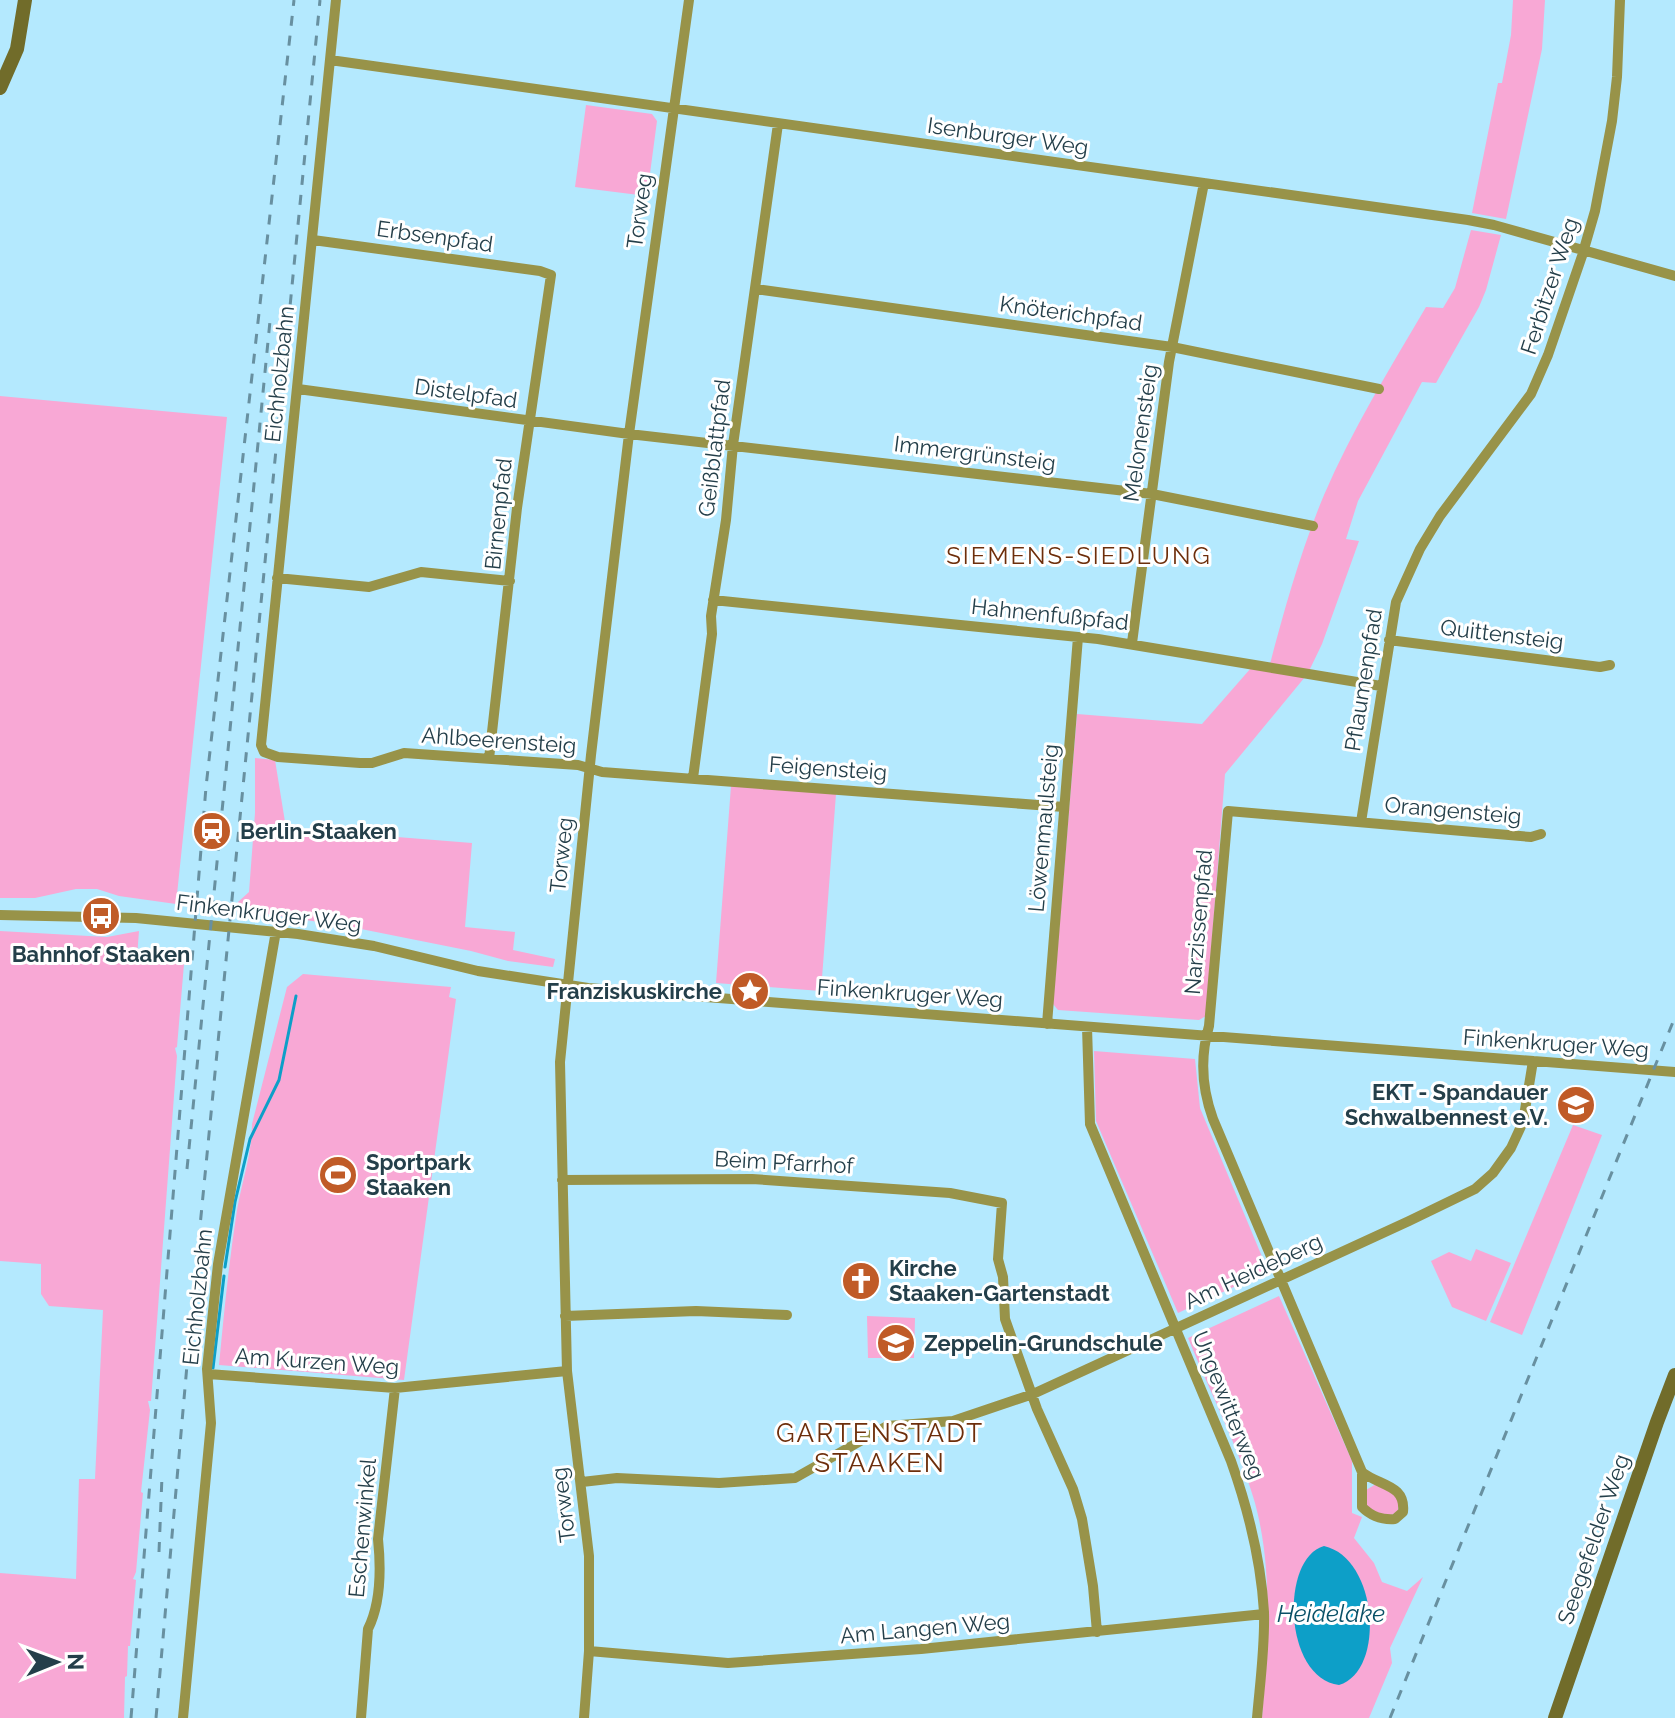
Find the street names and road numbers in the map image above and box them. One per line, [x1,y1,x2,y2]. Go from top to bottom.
street label: Isenburger Weg [926,112,1090,160]
street label: Torweg [621,172,657,250]
street label: Ferbitzer Weg [1515,214,1583,358]
street label: Erbsenpfad [375,215,495,257]
street label: Knöterichpfad [998,290,1144,336]
street label: Eichholzbahn [259,304,299,444]
street label: Melonensteig [1117,362,1163,504]
street label: Distelpfad [413,373,519,413]
street label: Geißblattpfad [693,378,735,518]
street label: Immergrünsteig [893,430,1057,476]
street label: Birnenpfad [479,457,517,571]
street label: Hahnenfußpfad [970,593,1130,635]
street label: Pflaumenpfad [1339,607,1387,753]
street label: Quittensteig [1439,614,1565,654]
street label: Ahlbeerensteig [421,722,577,758]
street label: Löwenmaulsteig [1023,743,1063,913]
street label: Feigensteig [768,751,888,785]
street label: Orangensteig [1383,791,1523,829]
street label: Torweg [544,816,578,894]
street label: Narzissenpfad [1179,848,1217,996]
street label: Finkenkruger Weg [175,889,363,937]
street label: Finkenkruger Weg [816,974,1004,1012]
street label: Finkenkruger Weg [1462,1024,1650,1062]
street label: Beim Pfarrhof [714,1145,855,1179]
street label: Eichholzbahn [177,1227,217,1367]
street label: Am Heideberg [1180,1228,1326,1314]
street label: Ungewitterweg [1187,1327,1271,1483]
street label: Am Kurzen Weg [234,1342,400,1380]
street label: Seegefelder Weg [1552,1451,1634,1627]
street label: Eschenwinkel [343,1457,381,1599]
street label: Torweg [545,1466,581,1544]
street label: Am Langen Weg [839,1608,1011,1648]

